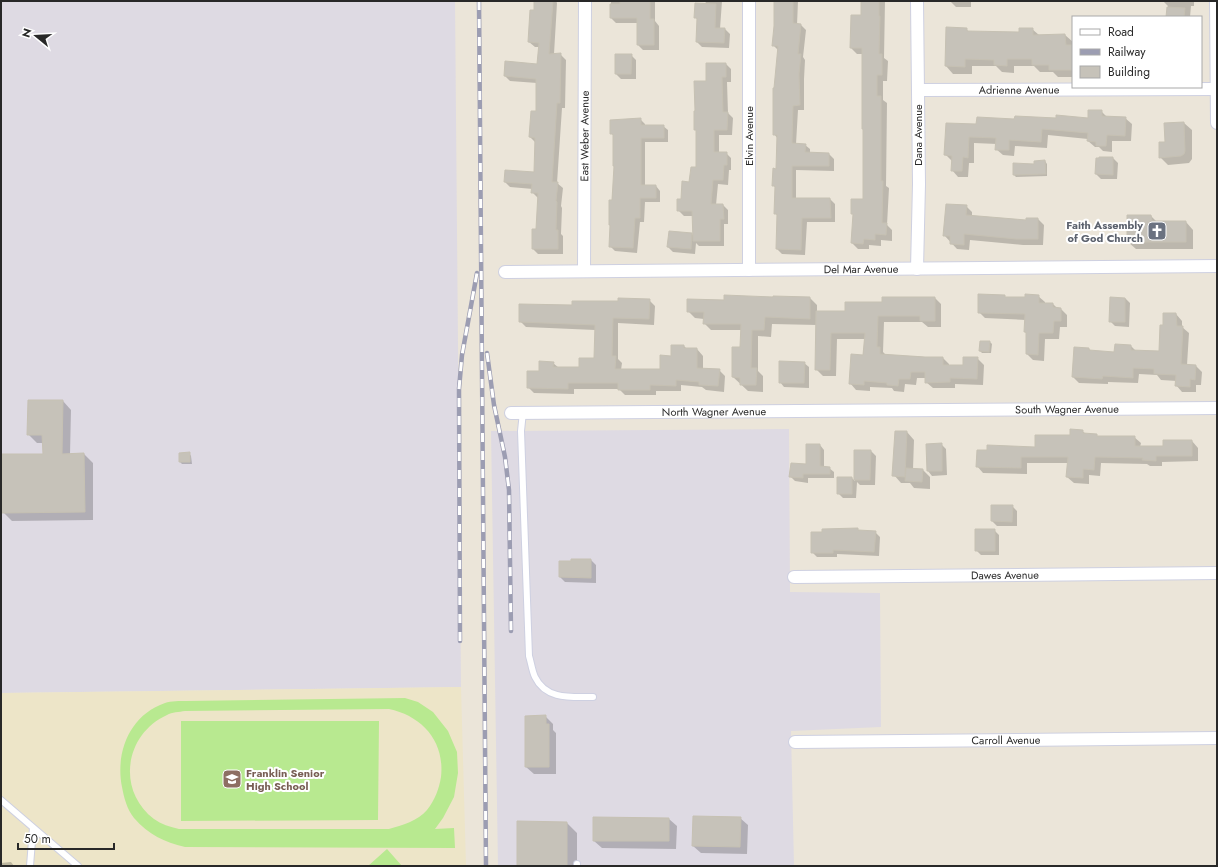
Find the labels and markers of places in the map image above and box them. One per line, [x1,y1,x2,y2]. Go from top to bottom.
place label: Faith Assembly of God Church [1066,217,1143,246]
church icon: Faith Assembly of God Church [1146,220,1168,242]
place label: Franklin Senior High School [246,765,325,794]
school or university icon: Franklin Senior High School [221,768,243,790]

